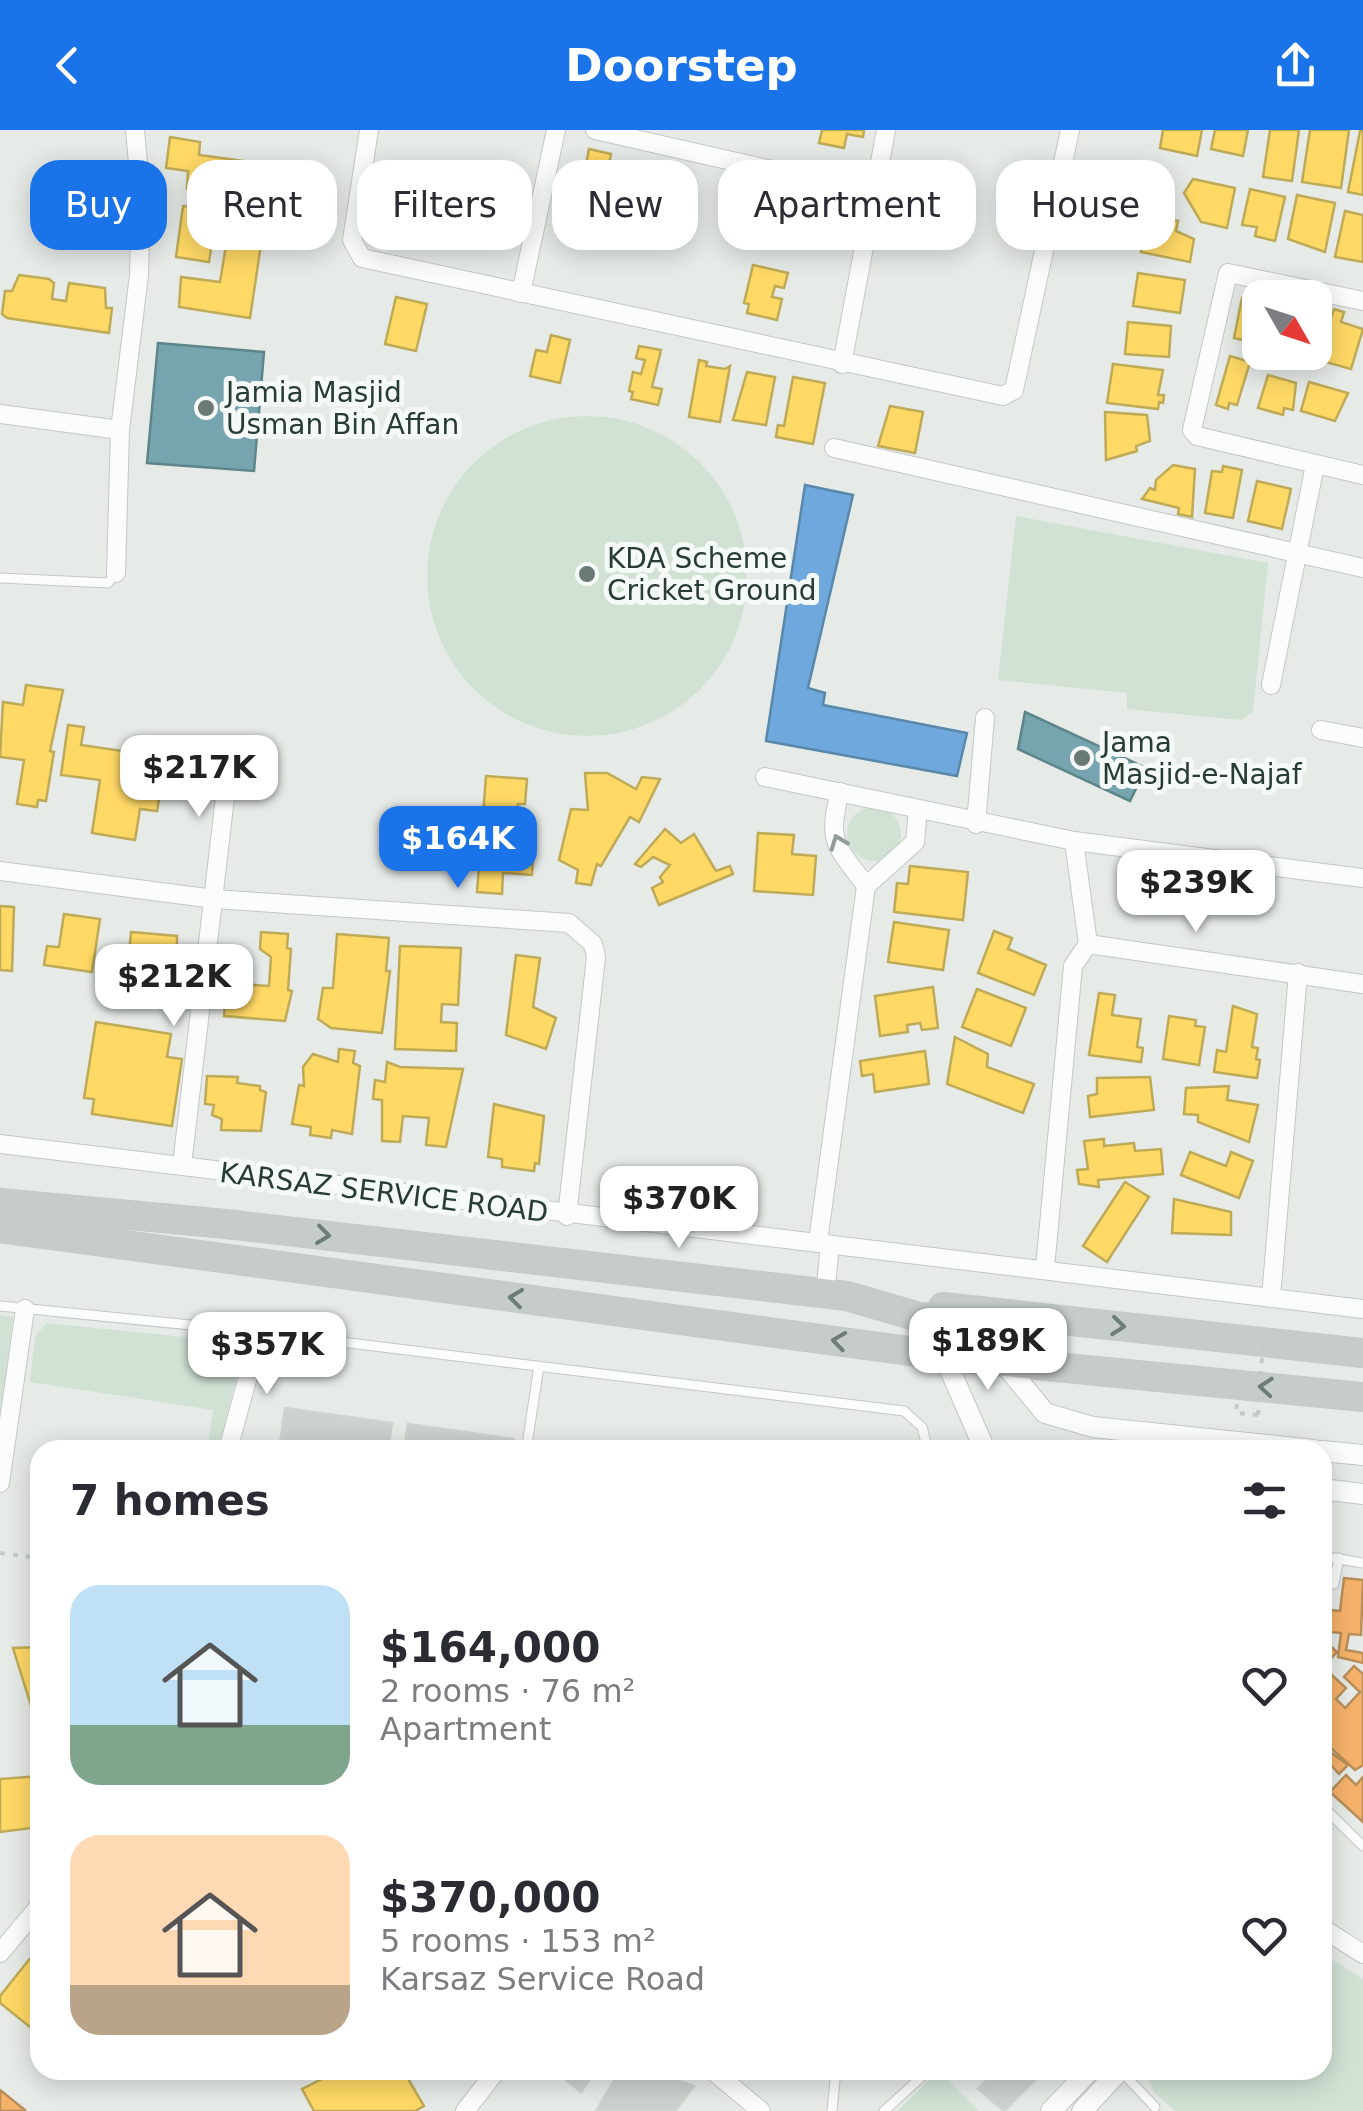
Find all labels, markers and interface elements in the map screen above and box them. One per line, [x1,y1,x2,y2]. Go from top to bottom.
icon: back [40,38,95,93]
icon: share [1268,38,1323,93]
text: Doorstep [565,39,798,92]
chip: Buy [30,160,167,250]
chip: Rent [187,160,337,250]
chip: Filters [357,160,532,250]
chip: New [552,160,698,250]
chip: Apartment [718,160,976,250]
chip: House [996,160,1175,250]
north arrow [1242,280,1332,370]
map controls [1242,280,1332,370]
place label: Jamia Masjid Usman Bin Affan [224,376,459,441]
marker: Jamia Masjid Usman Bin Affan [195,397,217,419]
place label: KDA Scheme Cricket Ground [607,542,817,607]
marker: KDA Scheme Cricket Ground [576,563,598,585]
place label: Jama Masjid-e-Najaf [1100,726,1303,791]
pin: $217K [129,735,269,820]
marker: Jama Masjid-e-Najaf [1071,747,1093,769]
text: $217K [142,748,256,786]
pin: $164K [388,806,528,891]
text: $164K [401,819,515,857]
one-way arrow [830,834,850,852]
pin: $239K [1126,850,1266,935]
text: $239K [1139,863,1253,901]
pin: $212K [104,944,244,1029]
text: $212K [117,957,231,995]
street label: KARSAZ SERVICE ROAD [218,1156,550,1229]
pin: $370K [609,1166,749,1251]
text: $370K [622,1179,736,1217]
one-way arrow [316,1224,332,1245]
one-way arrow [508,1288,525,1309]
pin: $189K [918,1308,1058,1393]
pin: $357K [197,1312,337,1397]
one-way arrow [1111,1315,1127,1336]
text: $189K [931,1321,1045,1359]
text: $357K [210,1325,324,1363]
one-way arrow [830,1331,847,1352]
one-way arrow [1258,1377,1274,1398]
icon: filters [1237,1473,1292,1528]
text: 7 homes [70,1476,270,1525]
text: $164,000 [380,1623,601,1672]
icon: home [150,1625,270,1745]
icon: heart [1237,1658,1292,1713]
text: 2 rooms · 76 m² [380,1672,635,1710]
text: Apartment [380,1710,551,1748]
text: $370,000 [380,1873,601,1922]
icon: home [150,1875,270,1995]
icon: heart [1237,1908,1292,1963]
text: 5 rooms · 153 m² [380,1922,656,1960]
text: Karsaz Service Road [380,1960,705,1998]

